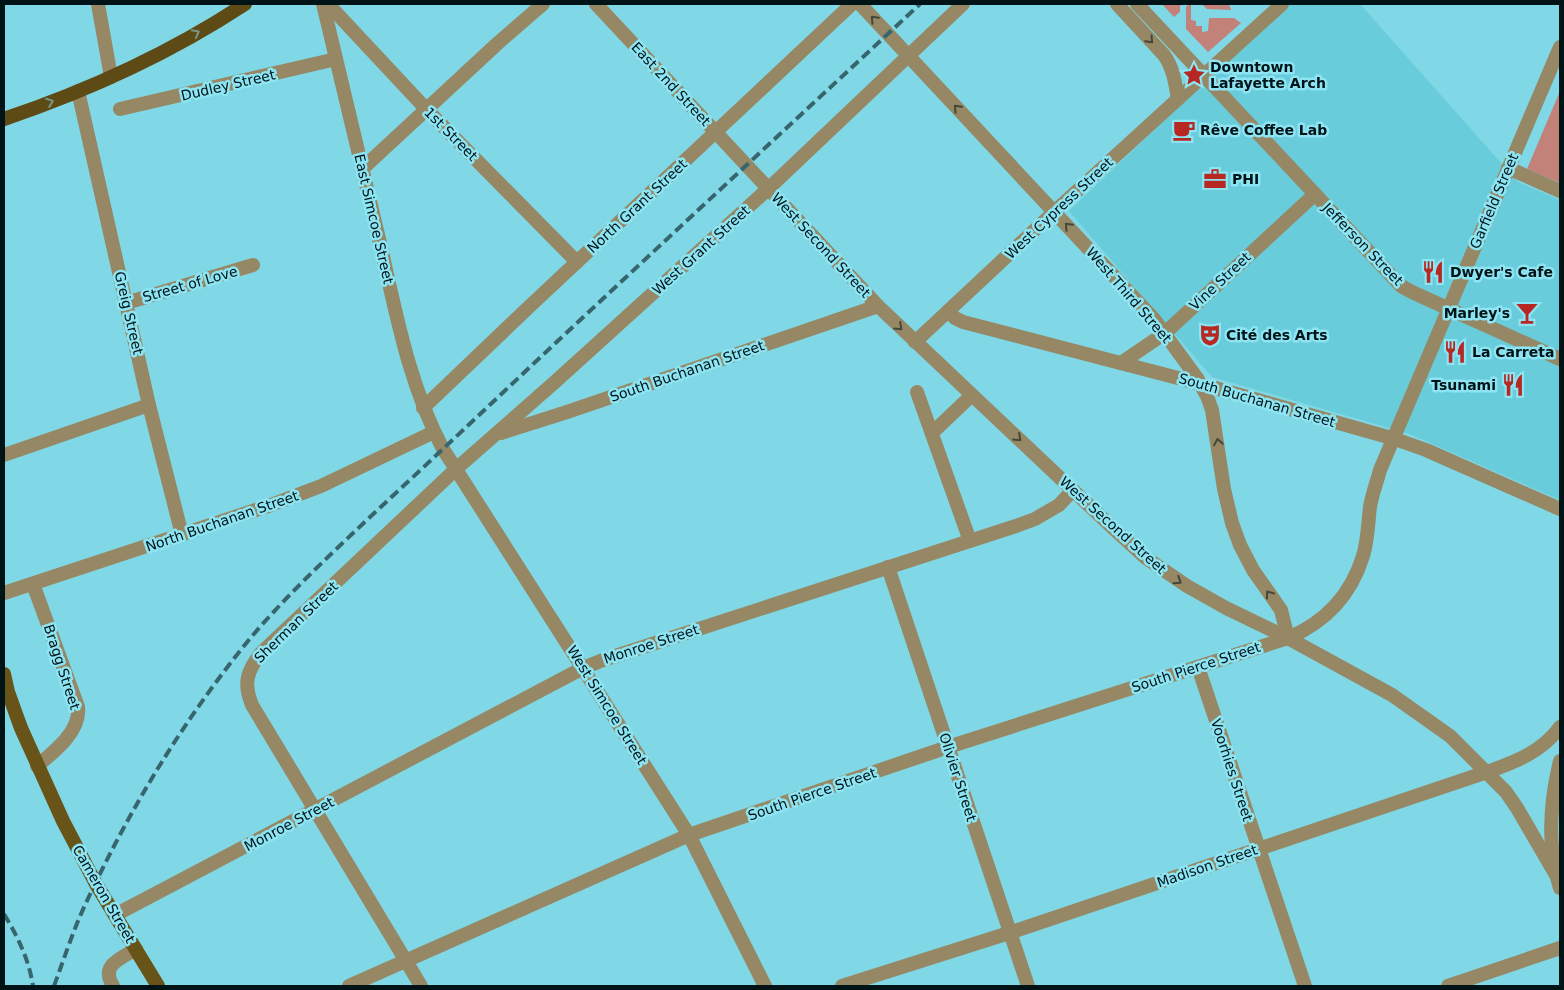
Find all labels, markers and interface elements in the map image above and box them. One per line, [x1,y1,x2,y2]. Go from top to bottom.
one-way arrow [871,15,880,24]
one-way arrow [191,29,200,39]
one-way arrow [1144,34,1153,43]
street label: East 2nd Street [628,39,714,129]
place label: Downtown Lafayette Arch [1210,59,1326,91]
place icon: Downtown Lafayette Arch [1181,62,1207,88]
street label: Dudley Street [179,66,277,104]
one-way arrow [45,98,53,108]
street label: 1st Street [421,104,481,164]
one-way arrow [954,104,963,113]
cafe icon: Rêve Coffee Lab [1171,117,1197,143]
place label: Rêve Coffee Lab [1200,122,1327,138]
street label: Garfield Street [1467,150,1522,251]
street label: East Simcoe Street [351,152,397,286]
street label: West Cypress Street [1002,154,1117,262]
street label: North Grant Street [584,155,690,256]
office icon: PHI [1202,166,1228,192]
place label: PHI [1232,171,1259,187]
street label: West Second Street [768,189,874,301]
street label: Jefferson Street [1319,199,1407,289]
street label: West Grant Street [649,202,753,298]
one-way arrow [1065,223,1074,232]
street label: West Third Street [1083,244,1175,347]
street label: Vine Street [1186,248,1254,313]
restaurant icon: Dwyer's Cafe [1420,259,1446,285]
street label: Street of Love [141,263,239,305]
place label: Dwyer's Cafe [1450,264,1553,280]
street label: Greig Street [112,270,146,357]
bar icon: Marley's [1514,300,1540,326]
place label: Marley's [1444,305,1510,321]
one-way arrow [894,321,903,330]
theatre icon: Cité des Arts [1197,322,1223,348]
place label: Cité des Arts [1226,327,1328,343]
street label: South Buchanan Street [608,337,767,405]
restaurant icon: La Carreta [1442,339,1468,365]
place label: La Carreta [1472,344,1554,360]
street label: South Buchanan Street [1177,370,1338,430]
restaurant icon: Tsunami [1500,372,1526,398]
place label: Tsunami [1431,377,1496,393]
one-way arrow [1012,432,1021,441]
one-way arrow [1213,438,1223,446]
street label: West Second Street [1057,473,1170,577]
street label: North Buchanan Street [143,487,301,555]
one-way arrow [1173,574,1182,584]
street label: Sherman Street [251,578,341,666]
one-way arrow [1266,590,1275,600]
street label: Monroe Street [601,621,701,667]
street label: Bragg Street [41,622,83,712]
street label: South Pierce Street [1130,638,1263,695]
street label: West Simcoe Street [564,643,650,768]
street label: Voorhies Street [1208,717,1256,824]
street label: Olivier Street [936,731,980,824]
street label: South Pierce Street [746,764,879,823]
street label: Monroe Street [241,793,337,854]
street label: Madison Street [1155,841,1260,891]
street label: Cameron Street [69,842,139,946]

